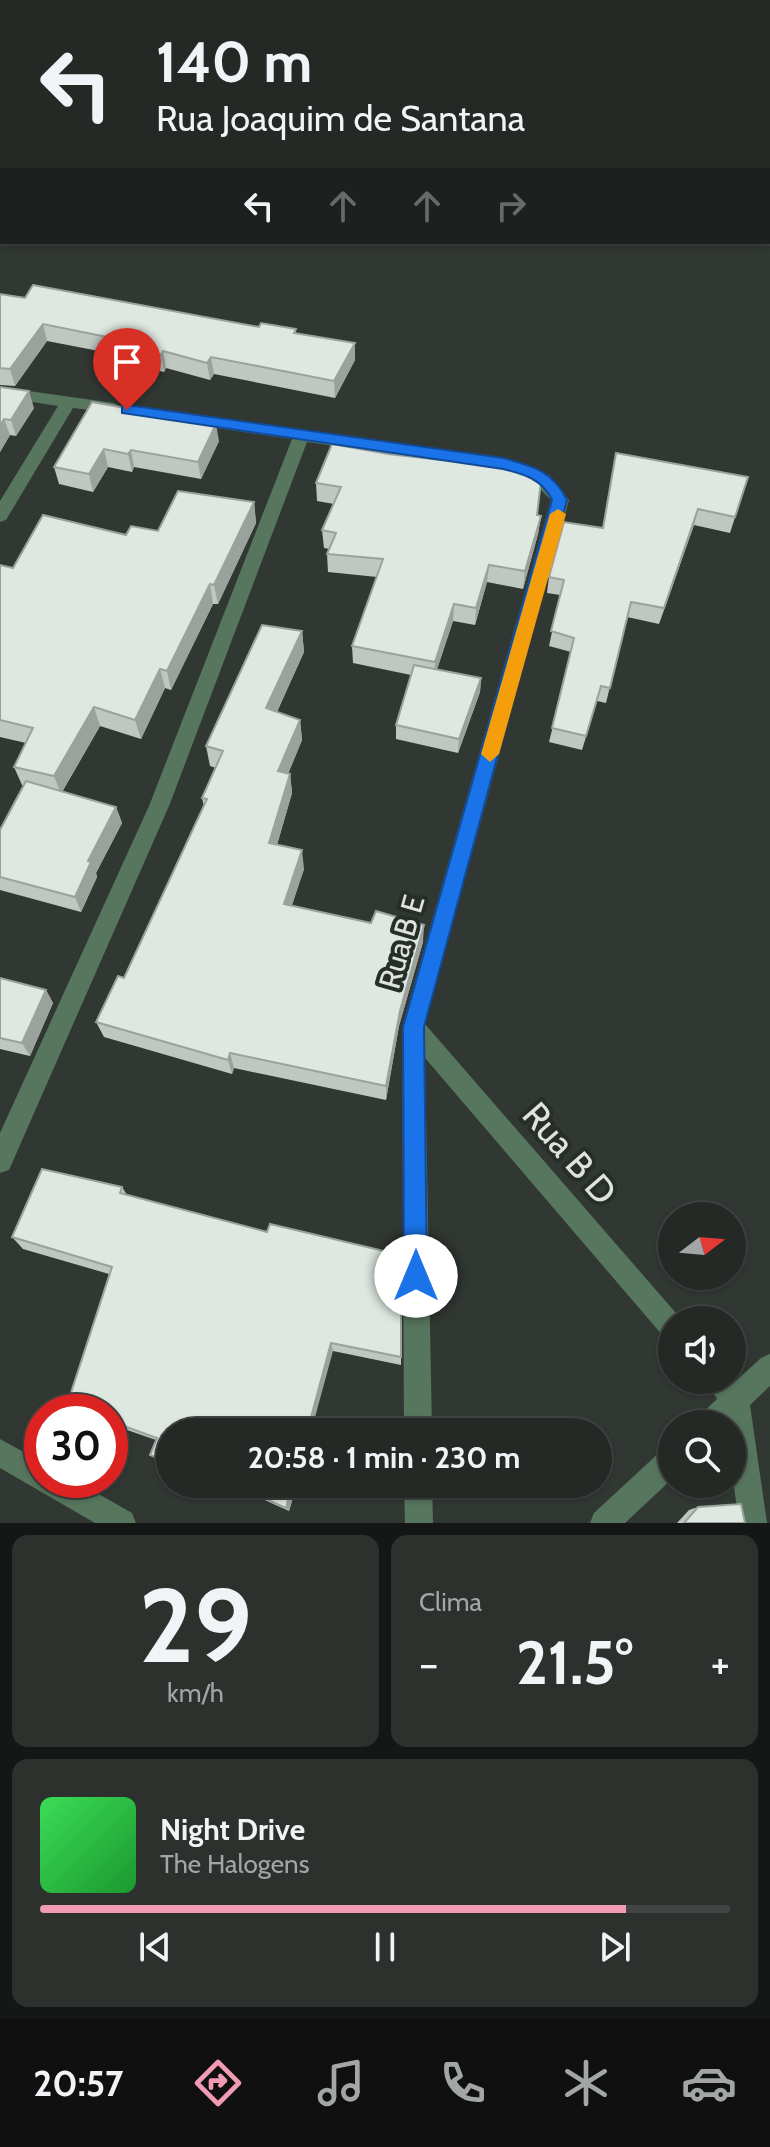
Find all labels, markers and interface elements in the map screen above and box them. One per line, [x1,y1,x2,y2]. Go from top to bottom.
text: 140 m [156,28,312,96]
icon: left [24,32,128,136]
text: Rua Joaquim de Santana [156,96,525,140]
icon: left [237,184,281,228]
icon: ahead [321,184,365,228]
icon: ahead [405,184,449,228]
icon: right [489,184,533,228]
pin [93,328,161,410]
icon: arrive [105,340,149,384]
street label: Rua B E [371,891,433,993]
street label: Rua B D [514,1093,626,1213]
north arrow [658,1202,746,1290]
map controls [658,1202,746,1498]
position arrow [374,1234,458,1318]
button: sound [658,1306,746,1394]
speed limit sign: 30 [24,1394,128,1498]
button: search [658,1410,746,1498]
text: 20:58 · 1 min · 230 m [248,1439,520,1476]
text: 29 [139,1562,252,1688]
text: Clima [419,1586,482,1618]
text: 21.5° [516,1626,633,1699]
text: − [419,1637,438,1690]
text: + [711,1637,730,1690]
text: km/h [167,1677,224,1709]
text: Night Drive [160,1811,305,1848]
text: The Halogens [160,1848,309,1880]
icon: previous [133,1925,177,1969]
icon: pause [363,1925,407,1969]
icon: next [593,1925,637,1969]
icon: directions [190,2055,246,2111]
icon: music [313,2055,369,2111]
icon: phone [435,2055,491,2111]
icon: climate [558,2055,614,2111]
icon: car [681,2055,737,2111]
text: 20:57 [33,2061,123,2105]

